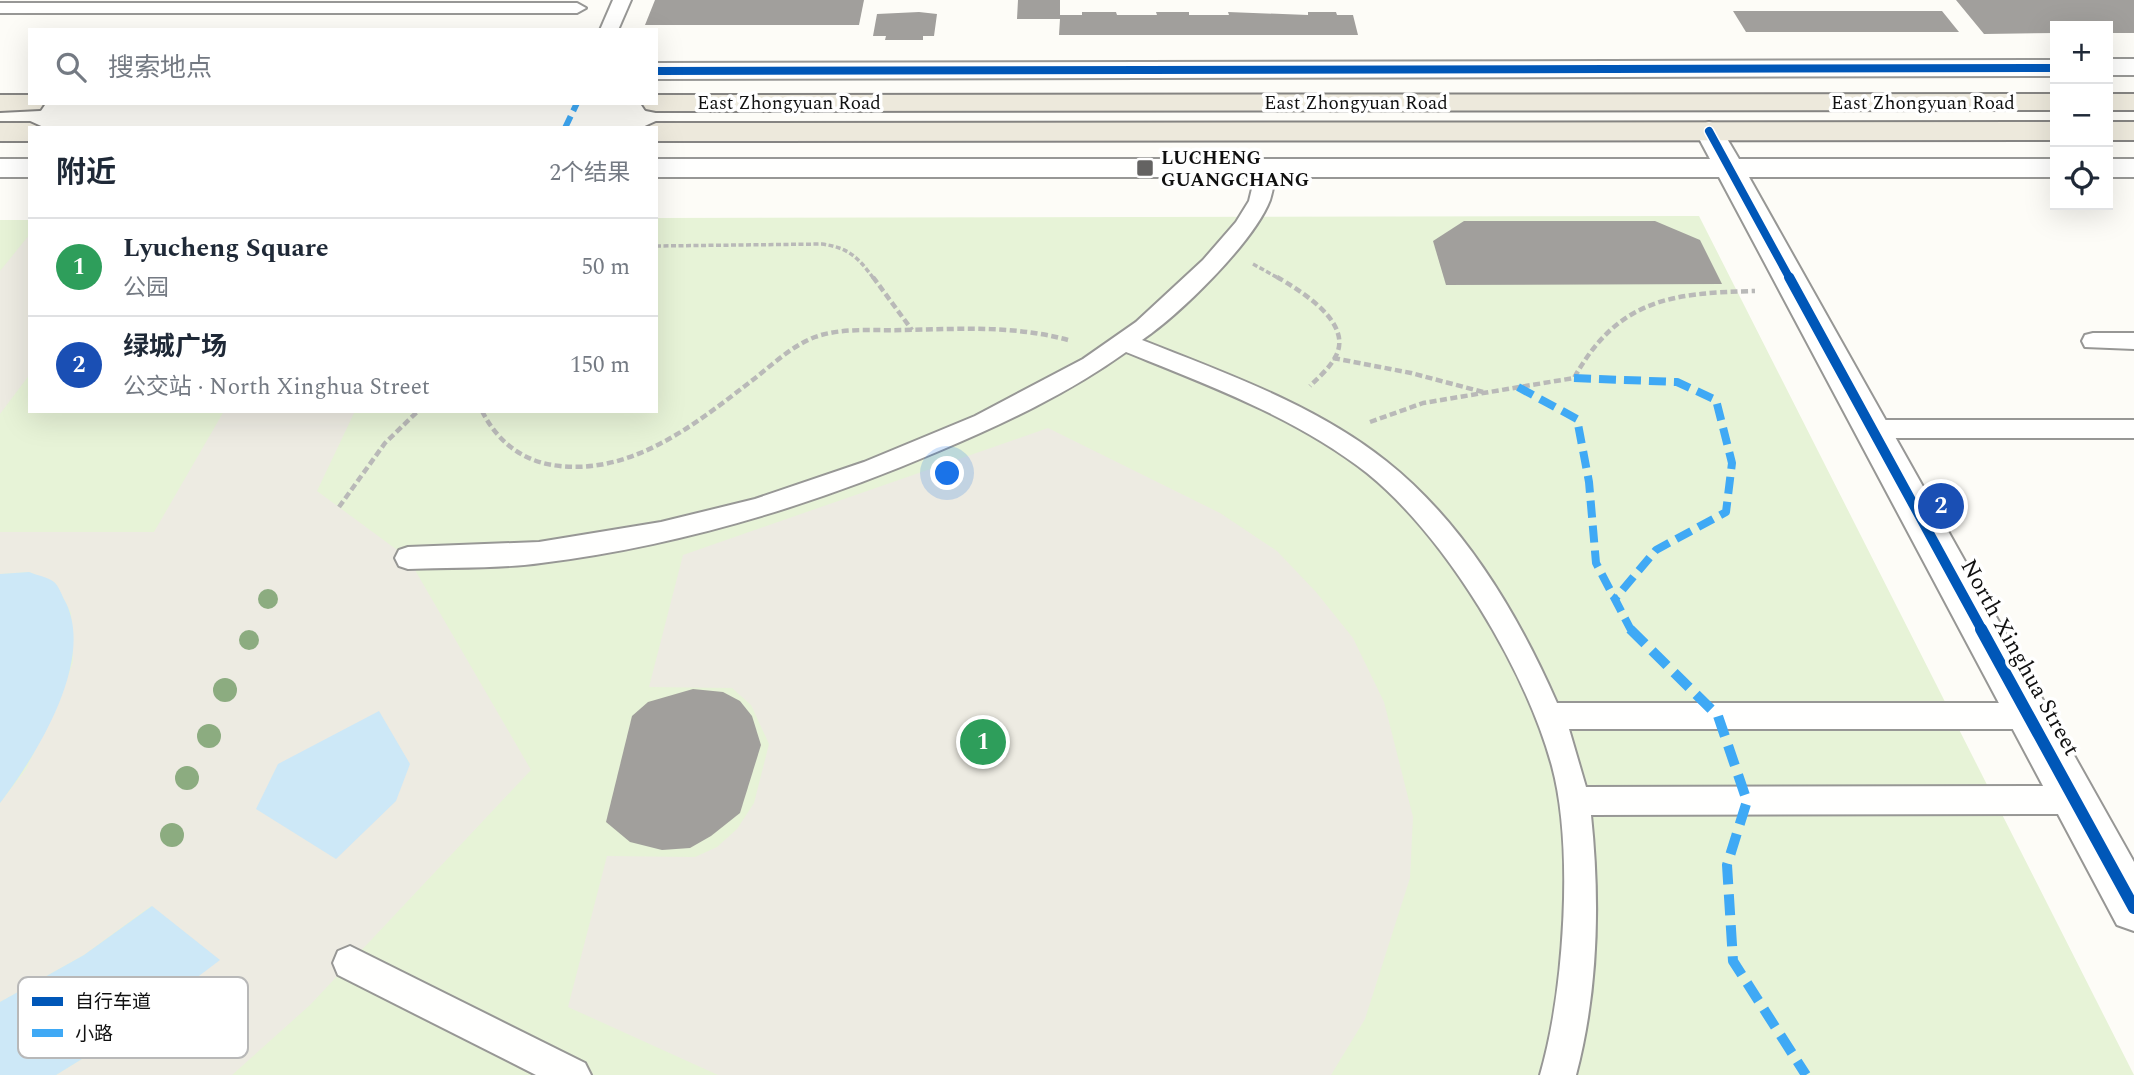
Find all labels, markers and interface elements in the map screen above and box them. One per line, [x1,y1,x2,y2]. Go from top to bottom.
map controls [2050,21,2113,210]
button: + [2050,21,2113,84]
search box [28,28,658,105]
icon: search [52,48,90,86]
text: 搜索地点 [108,48,212,88]
button: − [2050,84,2113,147]
street label: East Zhongyuan Road [697,89,881,118]
street label: East Zhongyuan Road [1264,89,1448,118]
street label: East Zhongyuan Road [1831,89,2015,118]
place label: LUCHENG GUANGCHANG [1161,144,1309,195]
button: locate [2050,147,2113,210]
text: 附近 [56,150,116,196]
text: 2个结果 [550,156,630,191]
marker: LUCHENG GUANGCHANG [1135,158,1155,178]
text: Lyucheng Square [123,228,329,268]
text: 1 [73,250,85,285]
text: 50 m [581,250,630,285]
text: 公园 [123,271,169,306]
text: 绿城广场 [123,327,227,367]
text: 2 [73,348,85,383]
text: 150 m [570,348,630,383]
text: 公交站 · North Xinghua Street [123,370,430,405]
your location [930,456,964,490]
pin: 2 [1918,480,1964,532]
street label: North Xinghua Street [1951,553,2088,763]
pin: 1 [960,716,1006,768]
legend [18,977,248,1058]
text: 自行车道 [75,988,151,1017]
text: 小路 [75,1020,113,1049]

